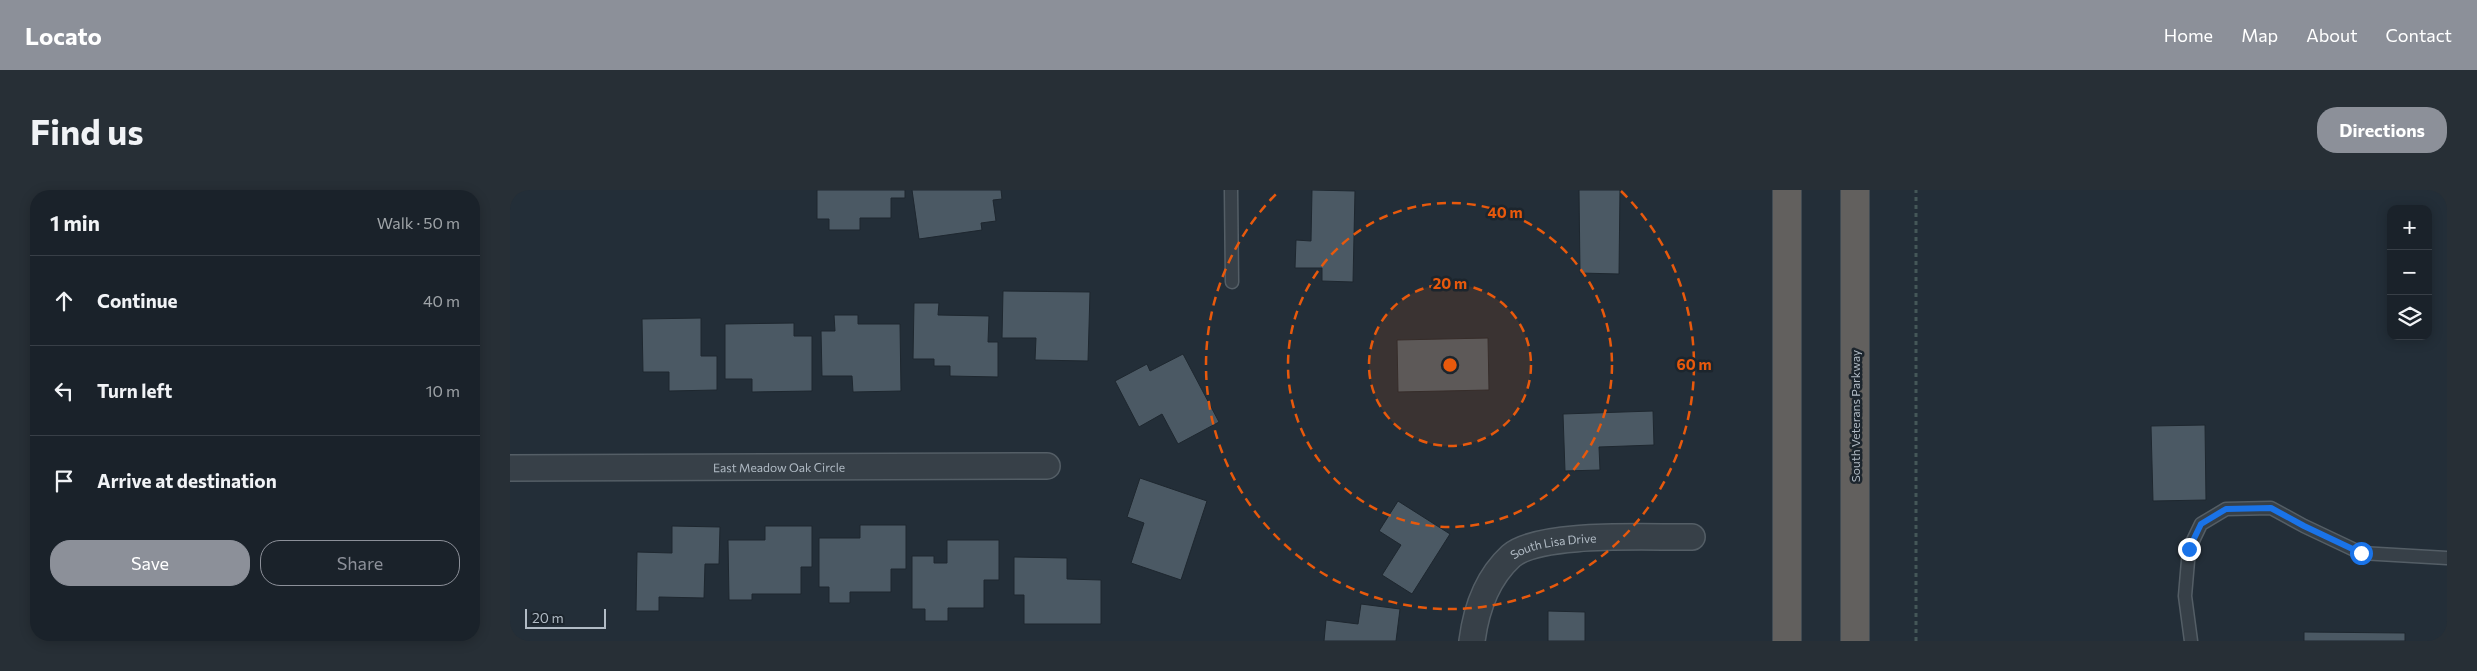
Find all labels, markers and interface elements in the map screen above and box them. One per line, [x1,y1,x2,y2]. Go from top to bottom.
text: Locato [25,21,102,50]
text: Home [2164,24,2213,46]
text: Map [2241,24,2278,46]
text: About [2306,24,2358,46]
text: Contact [2386,24,2452,46]
button: Directions [2317,107,2447,153]
text: Find us [30,109,144,152]
text: 40 m [1487,203,1523,221]
map controls [2387,205,2432,340]
button: + [2387,205,2432,250]
text: 1 min [50,210,100,235]
text: Walk · 50 m [377,213,460,232]
button: − [2387,250,2432,295]
text: 20 m [1433,274,1467,292]
icon: ahead [50,287,78,315]
text: Continue [97,289,177,312]
text: 40 m [423,291,460,310]
button: layers [2387,295,2432,340]
street label: South Veterans Parkway [1848,350,1862,482]
text: 60 m [1676,355,1712,373]
centre of rings [1441,356,1459,374]
icon: left [50,377,78,405]
text: Turn left [97,379,172,402]
text: 10 m [426,381,460,400]
street label: East Meadow Oak Circle [713,460,845,474]
icon: arrive [50,467,78,495]
text: Arrive at destination [97,469,277,492]
street label: South Lisa Drive [1507,531,1597,561]
route end [2178,538,2201,561]
button: Save [50,540,250,586]
button: Share [260,540,460,586]
route start [2350,542,2373,565]
scale bar [525,606,606,629]
text: 20 m [532,609,564,626]

